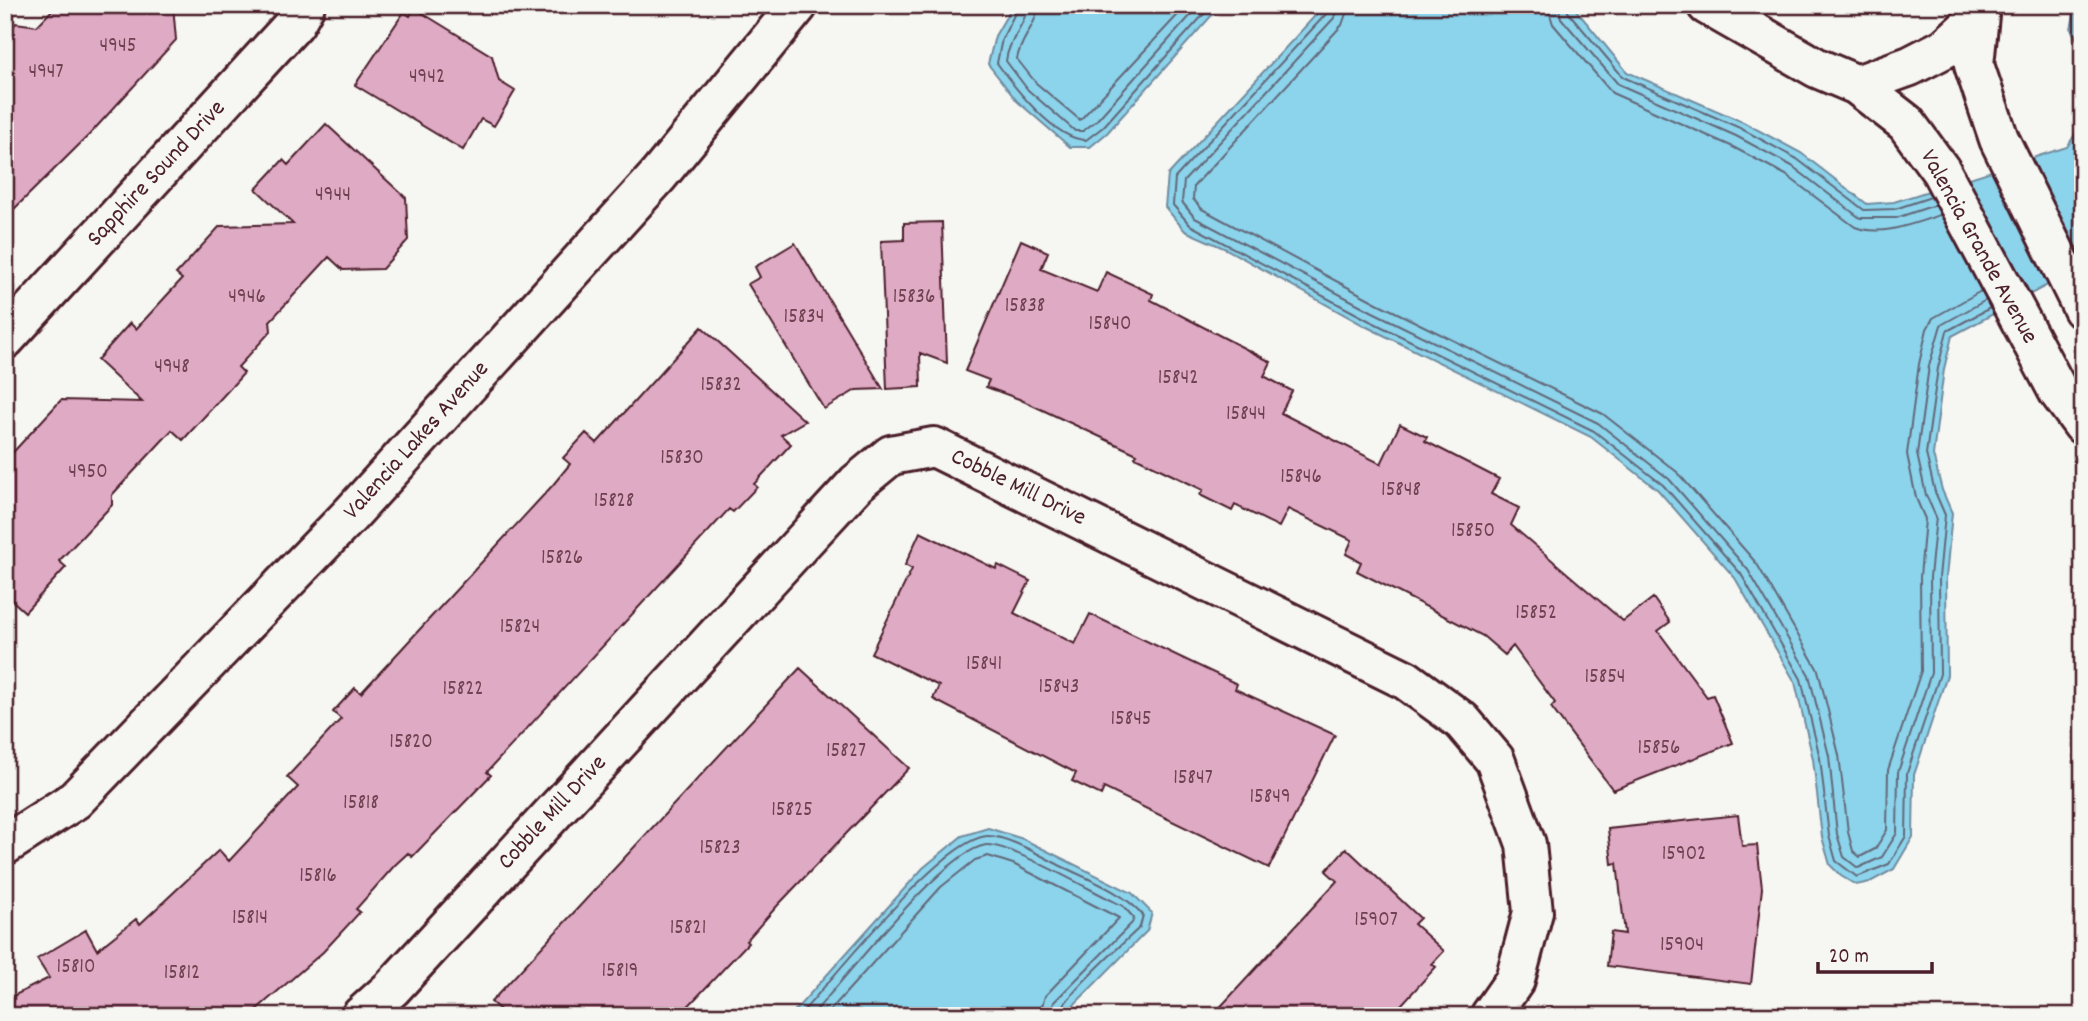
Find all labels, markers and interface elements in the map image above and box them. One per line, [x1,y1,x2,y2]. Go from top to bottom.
house number: 4945 [100,32,136,62]
house number: 4947 [28,58,64,88]
house number: 4942 [409,63,445,93]
street label: Sapphire Sound Drive [80,93,234,255]
street label: Valencia Grande Avenue [1910,144,2046,350]
house number: 4944 [315,181,351,211]
house number: 4946 [228,283,266,313]
house number: 15836 [893,283,935,313]
house number: 15838 [1005,292,1045,322]
house number: 15834 [784,303,824,333]
house number: 15840 [1089,310,1131,340]
house number: 4948 [154,353,190,383]
street label: Valencia Lakes Avenue [336,354,498,528]
house number: 15842 [1158,364,1198,394]
house number: 15832 [700,371,742,401]
house number: 15844 [1226,400,1266,430]
street label: Cobble Mill Drive [945,441,1091,535]
house number: 15830 [660,444,704,474]
house number: 4950 [68,458,108,488]
house number: 15846 [1280,463,1322,493]
house number: 15848 [1381,476,1421,506]
house number: 15828 [594,487,634,517]
house number: 15850 [1451,517,1495,547]
house number: 15826 [541,544,583,574]
house number: 15852 [1515,599,1557,629]
house number: 15824 [500,613,540,643]
house number: 15841 [966,650,1002,680]
house number: 15854 [1584,663,1626,693]
house number: 15843 [1039,673,1079,703]
house number: 15822 [442,675,484,705]
house number: 15845 [1110,705,1152,735]
house number: 15820 [389,728,433,758]
house number: 15856 [1638,734,1680,764]
house number: 15827 [826,737,866,767]
street label: Cobble Mill Drive [491,748,615,878]
house number: 15847 [1173,764,1213,794]
house number: 15849 [1249,783,1291,813]
house number: 15818 [343,789,379,819]
house number: 15825 [771,796,813,826]
house number: 15823 [699,834,741,864]
house number: 15902 [1662,840,1706,870]
house number: 15816 [299,862,337,892]
house number: 15814 [232,904,268,934]
house number: 15907 [1354,906,1398,936]
house number: 15821 [670,914,706,944]
scale bar [1818,930,1932,974]
house number: 15904 [1660,931,1704,961]
text: 20 m [1829,943,1869,973]
house number: 15810 [57,953,95,983]
house number: 15819 [602,957,638,987]
house number: 15812 [164,959,200,989]

